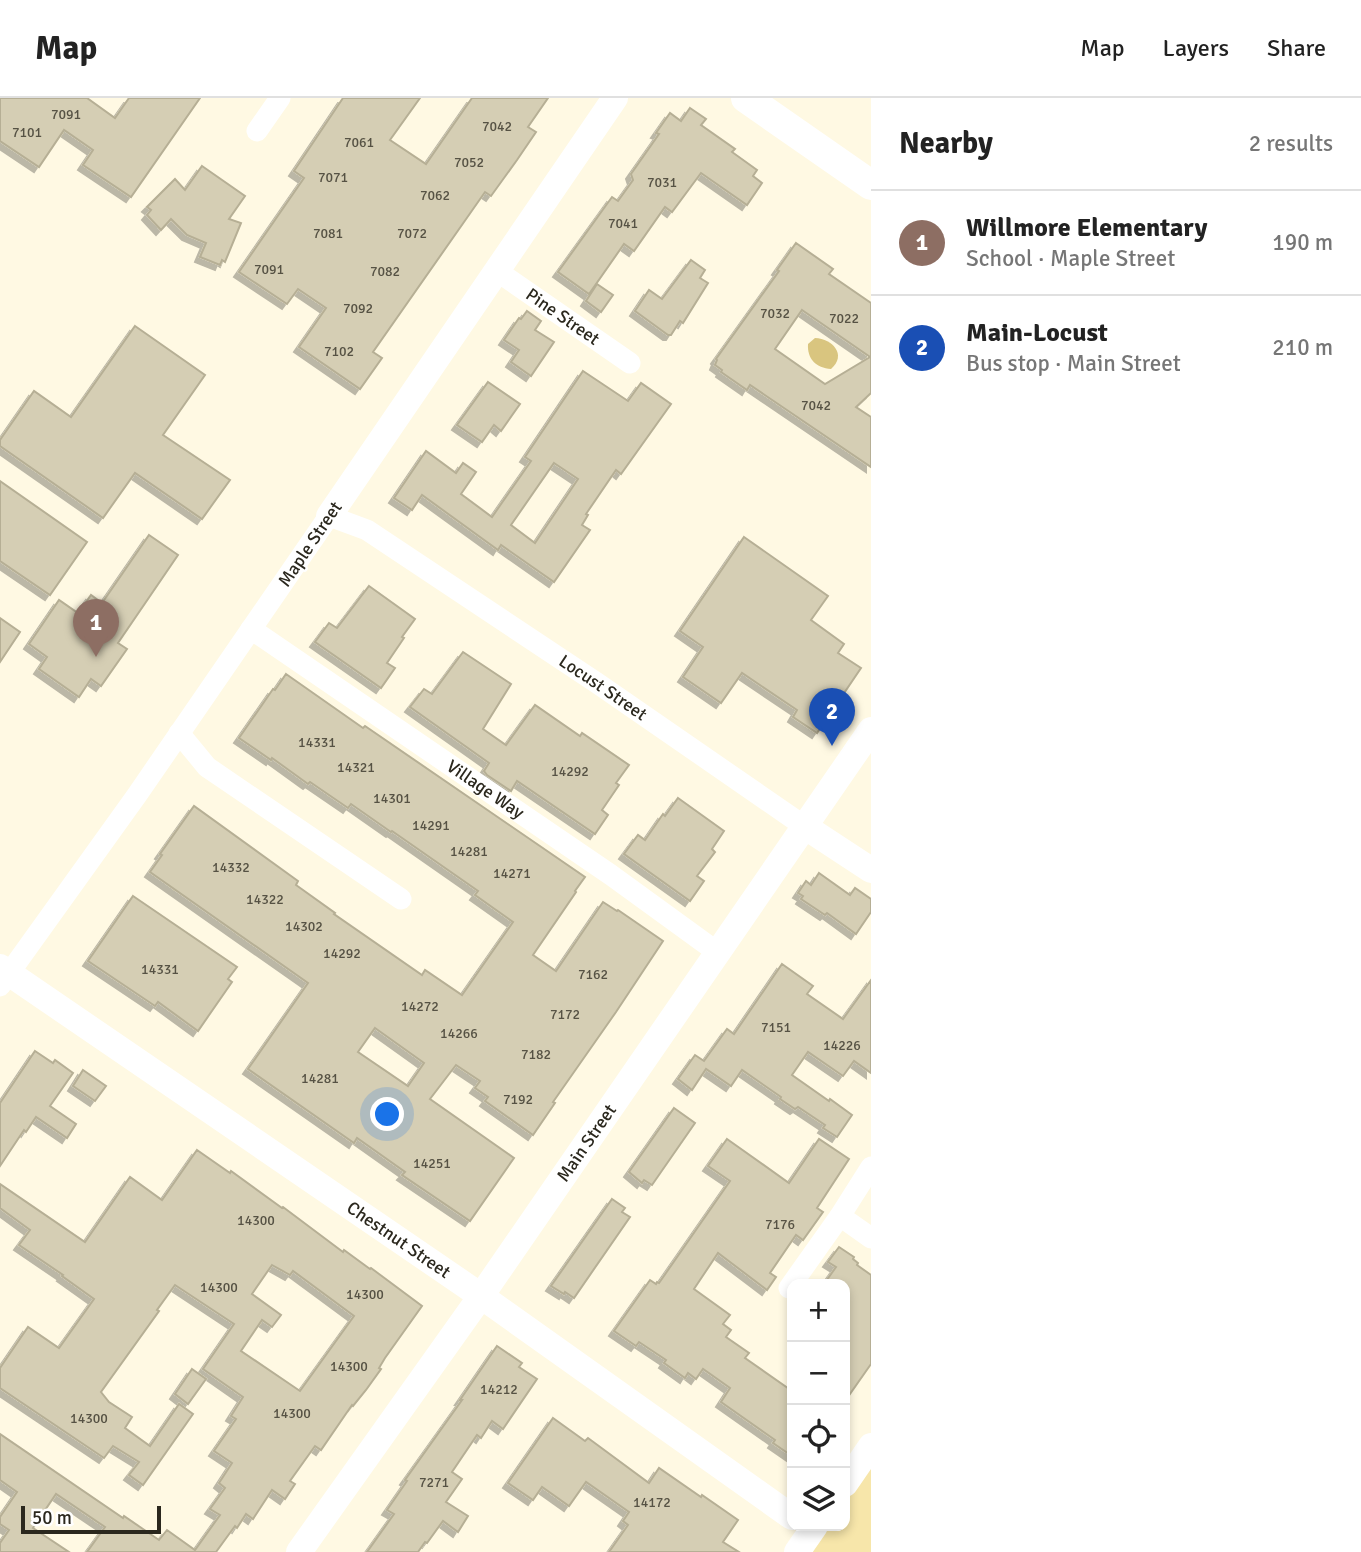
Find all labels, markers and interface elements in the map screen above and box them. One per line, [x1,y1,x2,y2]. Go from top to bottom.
text: Map [35,28,97,69]
text: Map [1080,33,1125,63]
text: Layers [1163,33,1229,63]
text: Share [1267,33,1326,63]
house number: 7091 [51,106,81,123]
house number: 7042 [482,118,512,135]
house number: 7101 [12,124,42,141]
text: Nearby [899,125,993,162]
text: 2 results [1249,129,1333,158]
house number: 7061 [344,134,374,151]
house number: 7052 [454,154,484,171]
house number: 7071 [318,169,348,186]
house number: 7031 [647,174,677,191]
house number: 7062 [420,187,450,204]
text: Willmore Elementary [966,212,1207,244]
house number: 7041 [608,215,638,232]
house number: 7081 [313,225,343,242]
house number: 7072 [397,225,427,242]
text: 1 [916,228,928,257]
text: 190 m [1272,228,1333,257]
text: School · Maple Street [966,244,1175,273]
house number: 7091 [254,261,284,278]
house number: 7082 [370,263,400,280]
street label: Pine Street [522,283,604,350]
house number: 7092 [343,300,373,317]
house number: 7032 [760,305,790,322]
house number: 7022 [829,310,859,327]
text: Main-Locust [966,317,1108,349]
text: 2 [916,333,928,362]
text: 210 m [1272,333,1333,362]
house number: 7102 [324,343,354,360]
text: Bus stop · Main Street [966,349,1181,378]
house number: 7042 [801,397,831,414]
street label: Maple Street [273,497,347,591]
pin: 1 [73,599,119,657]
street label: Locust Street [555,650,651,725]
pin: 2 [809,688,855,746]
house number: 14331 [298,734,336,751]
street label: Village Way [442,755,529,824]
house number: 14321 [337,759,375,776]
house number: 14292 [551,763,589,780]
house number: 14301 [373,790,411,807]
house number: 14291 [412,817,450,834]
house number: 14281 [450,843,488,860]
house number: 14332 [212,859,250,876]
house number: 14271 [493,865,531,882]
house number: 14322 [246,891,284,908]
house number: 14302 [285,918,323,935]
house number: 14292 [323,945,361,962]
house number: 14331 [141,961,179,978]
house number: 7162 [578,966,608,983]
house number: 14272 [401,998,439,1015]
house number: 7172 [550,1006,580,1023]
house number: 7151 [761,1019,791,1036]
house number: 14266 [440,1025,478,1042]
house number: 14226 [823,1037,861,1054]
house number: 7182 [521,1046,551,1063]
house number: 14281 [301,1070,339,1087]
house number: 7192 [503,1091,533,1108]
your location [370,1097,404,1131]
street label: Main Street [552,1100,621,1186]
house number: 14251 [413,1155,451,1172]
street label: Chestnut Street [343,1196,455,1283]
house number: 14300 [237,1212,275,1229]
house number: 7176 [765,1216,795,1233]
house number: 14300 [200,1279,238,1296]
map controls [787,1279,850,1531]
button: + [787,1279,850,1342]
house number: 14300 [346,1286,384,1303]
button: − [787,1342,850,1405]
house number: 14300 [330,1358,368,1375]
house number: 14212 [480,1381,518,1398]
house number: 14300 [273,1405,311,1422]
button: locate [787,1405,850,1468]
house number: 14300 [70,1410,108,1427]
button: layers [787,1468,850,1531]
house number: 7271 [419,1474,449,1491]
house number: 14172 [633,1494,671,1511]
scale bar [21,1503,161,1535]
text: 50 m [32,1506,72,1530]

